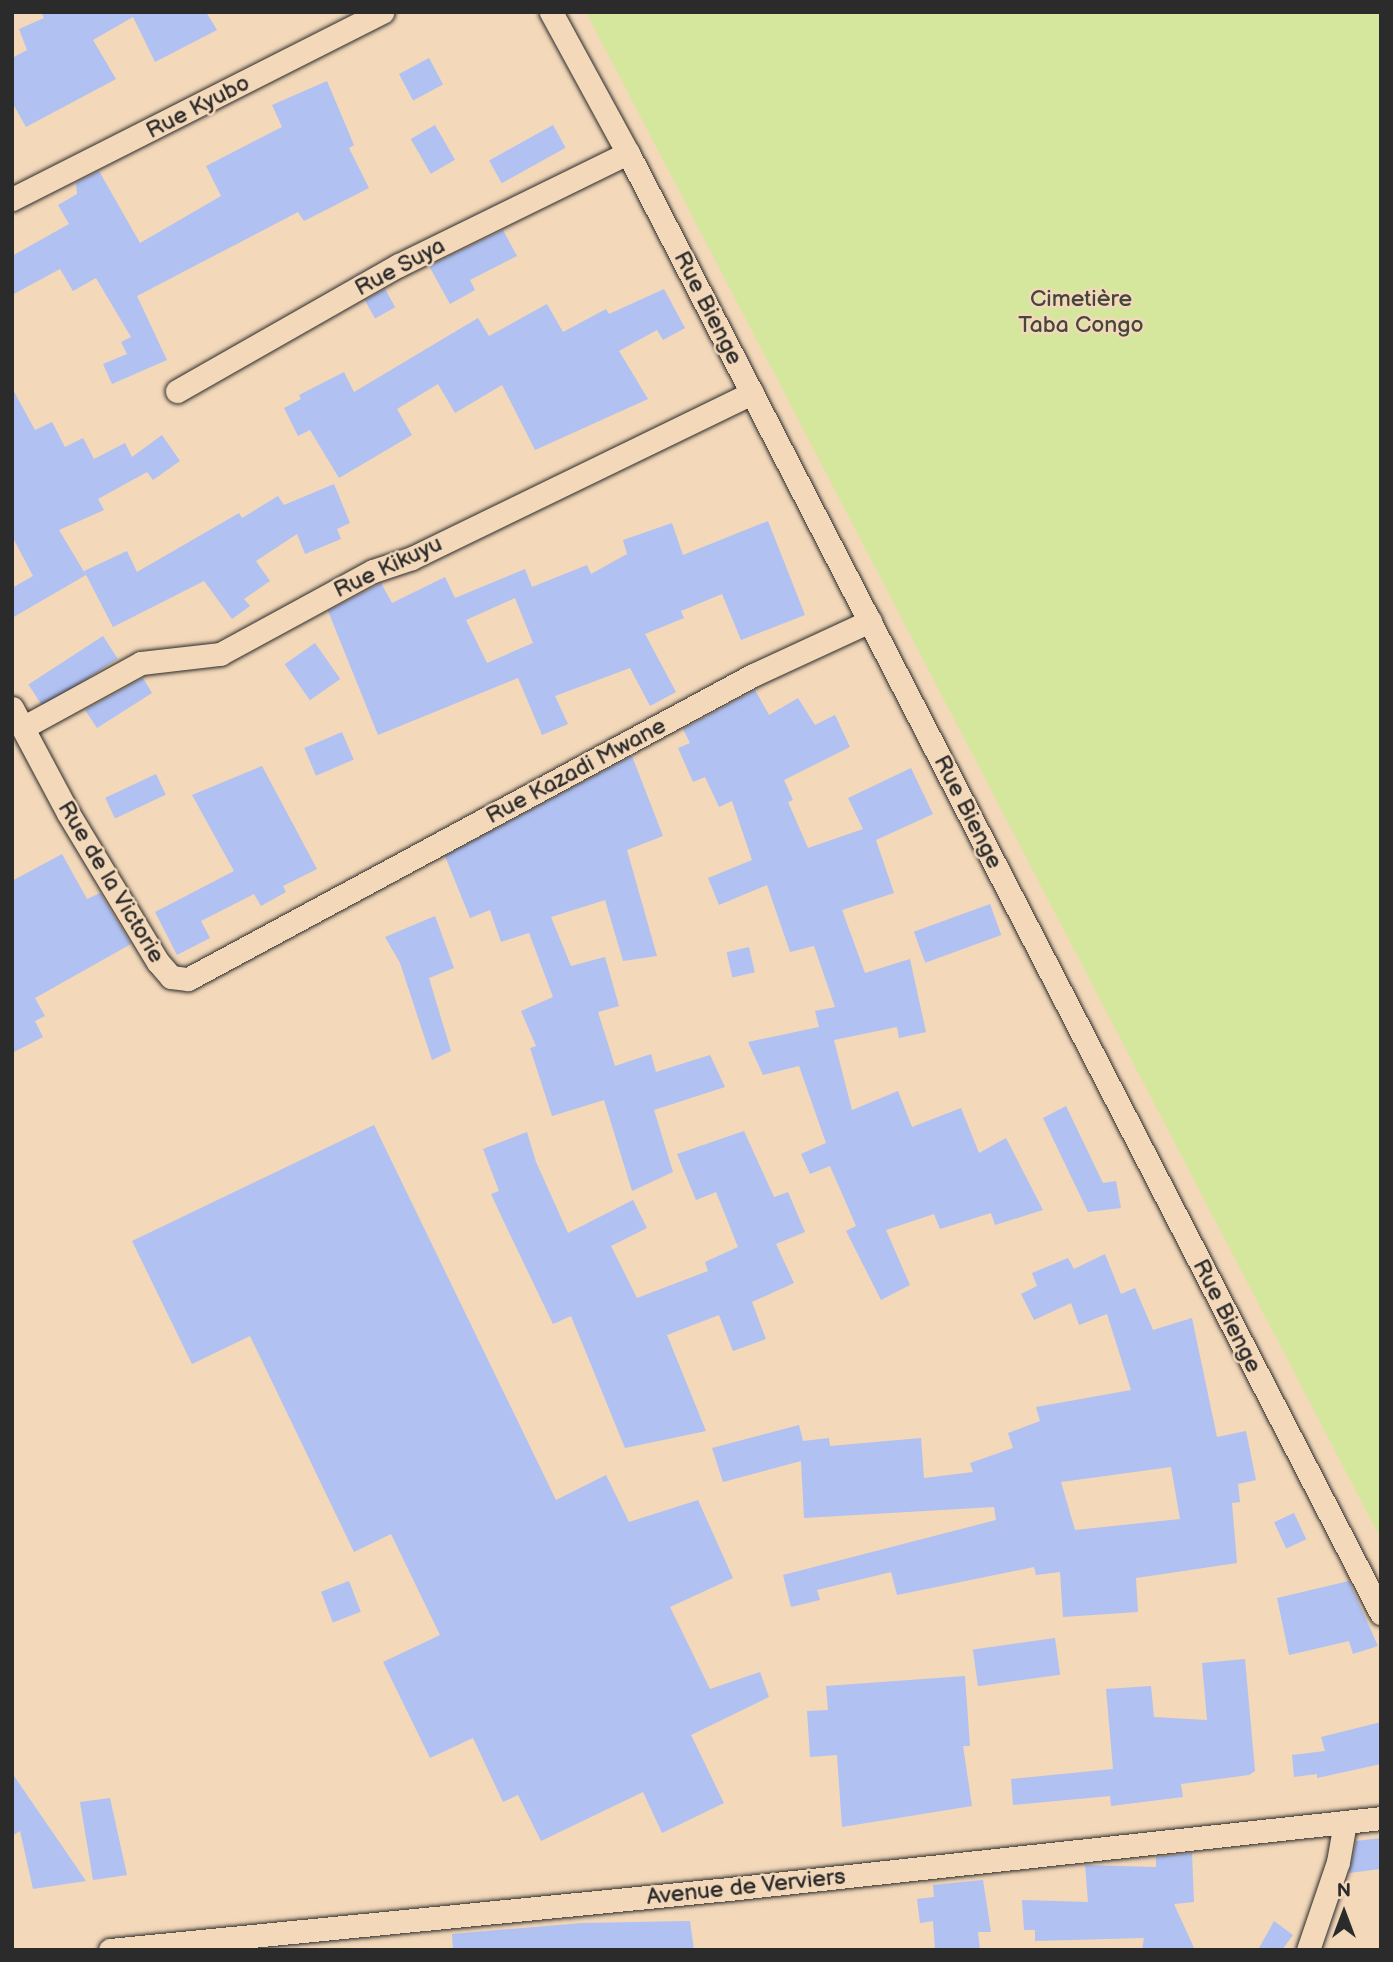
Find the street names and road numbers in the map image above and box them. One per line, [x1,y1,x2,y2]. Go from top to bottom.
street label: Rue Kyubo [142,69,254,145]
street label: Rue Suya [350,232,450,302]
street label: Rue Bienge [668,247,748,369]
street label: Rue Kikuyu [329,530,447,604]
street label: Rue Kazadi Mwane [481,712,671,830]
street label: Rue Bienge [928,751,1008,873]
street label: Rue de la Victorie [52,796,170,968]
street label: Rue Bienge [1187,1255,1267,1377]
street label: Avenue de Verviers [645,1863,847,1911]

